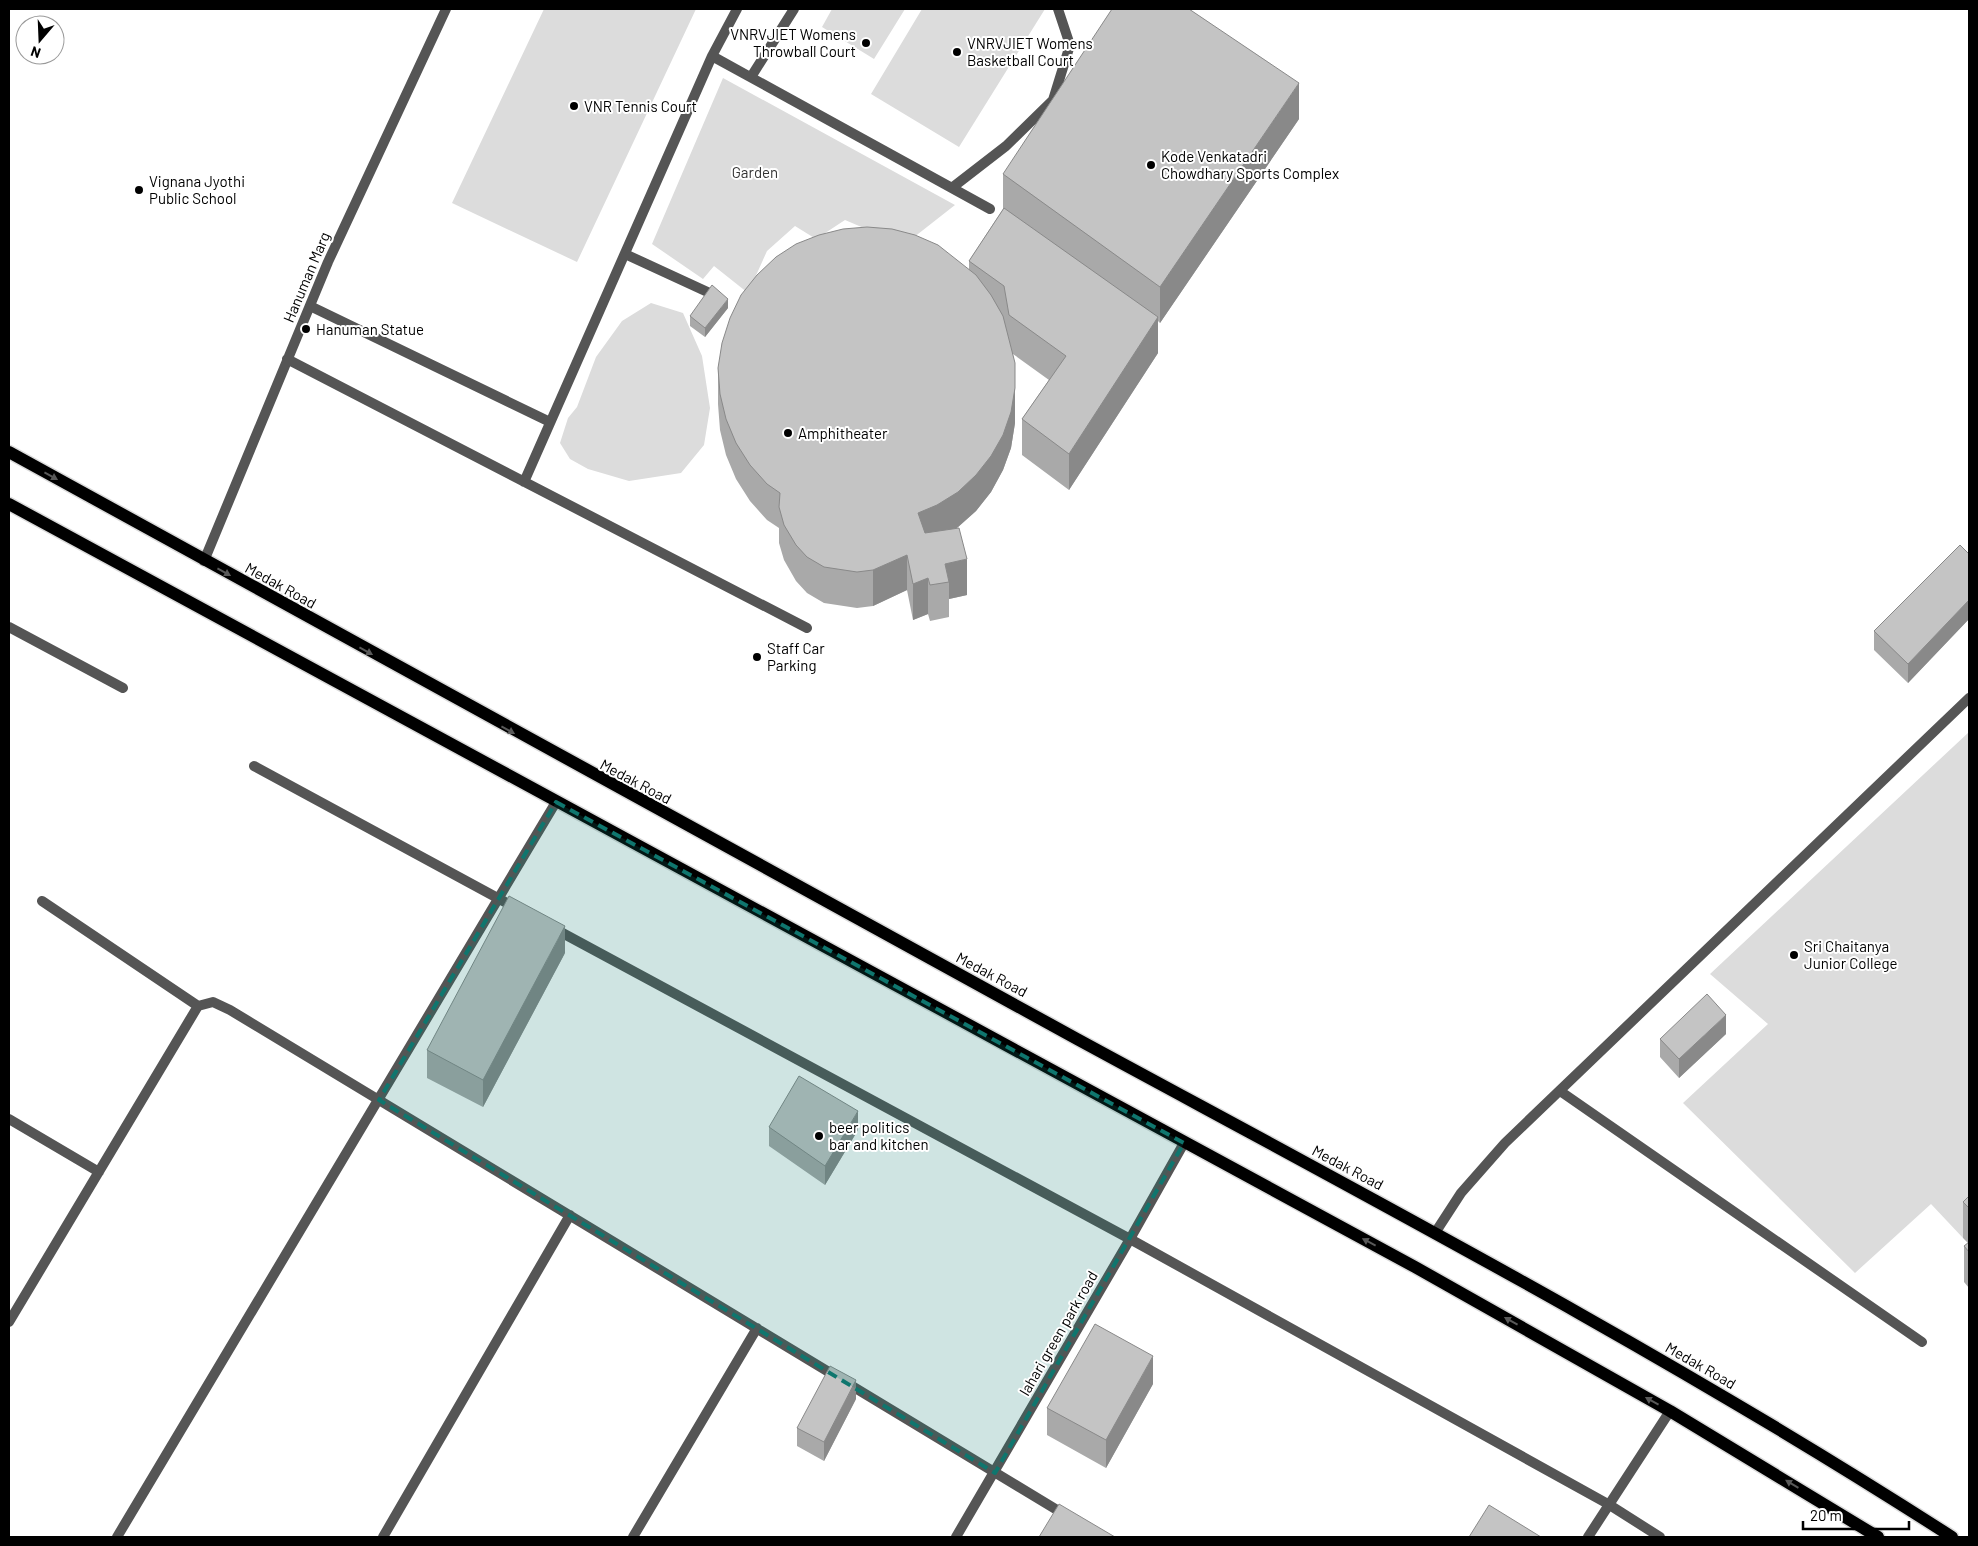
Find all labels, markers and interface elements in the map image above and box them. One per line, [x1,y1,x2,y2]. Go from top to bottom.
north arrow [15,15,65,65]
place label: VNRVJIET Womens Throwball Court [730,25,856,60]
place label: VNRVJIET Womens Basketball Court [967,34,1093,69]
marker: VNRVJIET Womens Throwball Court [860,37,872,49]
text: N [28,43,43,62]
marker: VNRVJIET Womens Basketball Court [951,46,963,58]
place label: VNR Tennis Court [584,97,697,115]
marker: VNR Tennis Court [568,100,580,112]
place label: Kode Venkatadri Chowdhary Sports Complex [1161,147,1339,182]
marker: Kode Venkatadri Chowdhary Sports Complex [1145,159,1157,171]
park label: Garden [732,163,778,181]
place label: Vignana Jyothi Public School [149,172,245,207]
marker: Vignana Jyothi Public School [133,184,145,196]
street label: Hanuman Marg [279,229,333,325]
place label: Hanuman Statue [316,320,424,338]
marker: Hanuman Statue [300,323,312,335]
place label: Amphitheater [798,424,888,442]
marker: Amphitheater [782,427,794,439]
one-way arrow [44,472,59,480]
street label: Medak Road [242,558,320,612]
one-way arrow [217,568,231,576]
place label: Staff Car Parking [767,639,825,674]
one-way arrow [359,647,373,655]
marker: Staff Car Parking [751,651,763,663]
one-way arrow [501,726,516,734]
street label: Medak Road [597,755,675,807]
place label: Sri Chaitanya Junior College [1804,937,1897,972]
street label: Medak Road [953,948,1031,1000]
marker: Sri Chaitanya Junior College [1788,949,1800,961]
place label: beer politics bar and kitchen [829,1118,929,1153]
marker: beer politics bar and kitchen [813,1130,825,1142]
street label: Medak Road [1309,1141,1387,1193]
one-way arrow [1362,1238,1376,1246]
street label: lahari green park road [1015,1267,1101,1399]
one-way arrow [1504,1317,1517,1326]
street label: Medak Road [1663,1338,1739,1392]
one-way arrow [1646,1397,1659,1406]
one-way arrow [1786,1479,1799,1488]
scale bar [1803,1498,1909,1530]
text: 20 m [1810,1506,1842,1524]

